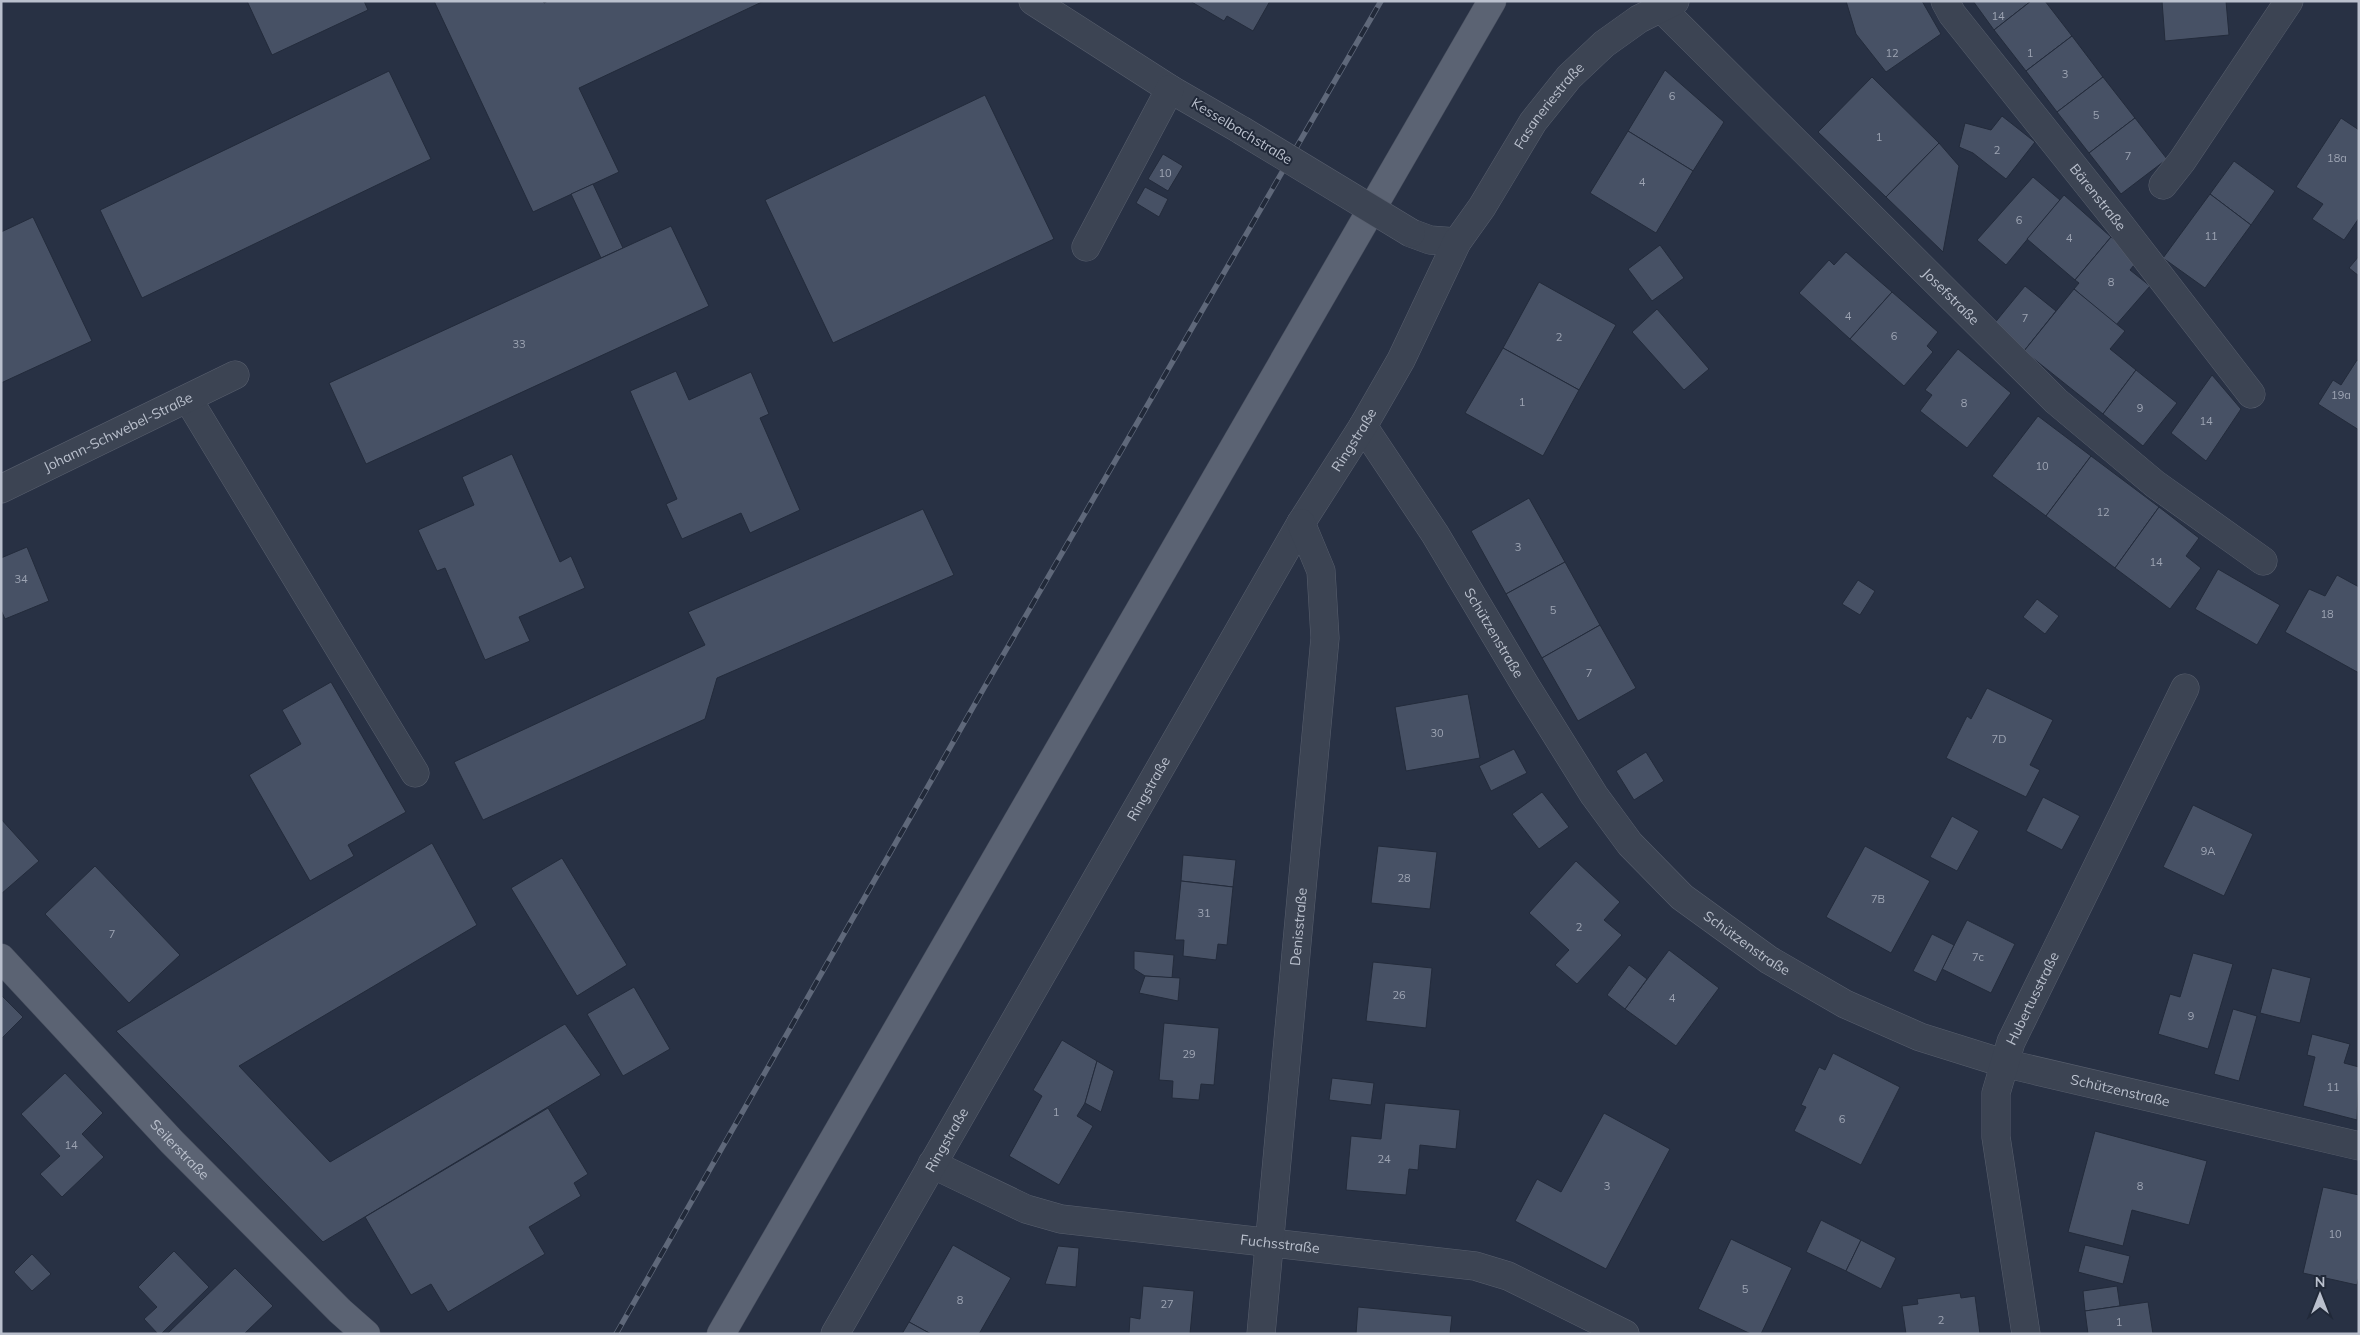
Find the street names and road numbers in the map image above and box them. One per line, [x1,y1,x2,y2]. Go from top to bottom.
street label: Fasaneriestraße [1510,58,1588,152]
street label: Kesselbachstraße [1188,94,1296,168]
street label: Bärenstraße [2066,160,2130,234]
street label: Josefstraße [1919,264,1983,329]
street label: Johann-Schwebel-Straße [40,388,195,476]
street label: Ringstraße [1327,405,1380,475]
street label: Schützenstraße [1460,585,1528,681]
street label: Ringstraße [1123,753,1174,824]
street label: Denisstraße [1286,887,1311,967]
street label: Schützenstraße [1700,907,1793,979]
street label: Hubertusstraße [2002,949,2063,1048]
street label: Schützenstraße [2069,1070,2172,1111]
street label: Ringstraße [921,1104,972,1175]
street label: Seilerstraße [146,1115,213,1183]
street label: Fuchsstraße [1239,1230,1321,1257]

